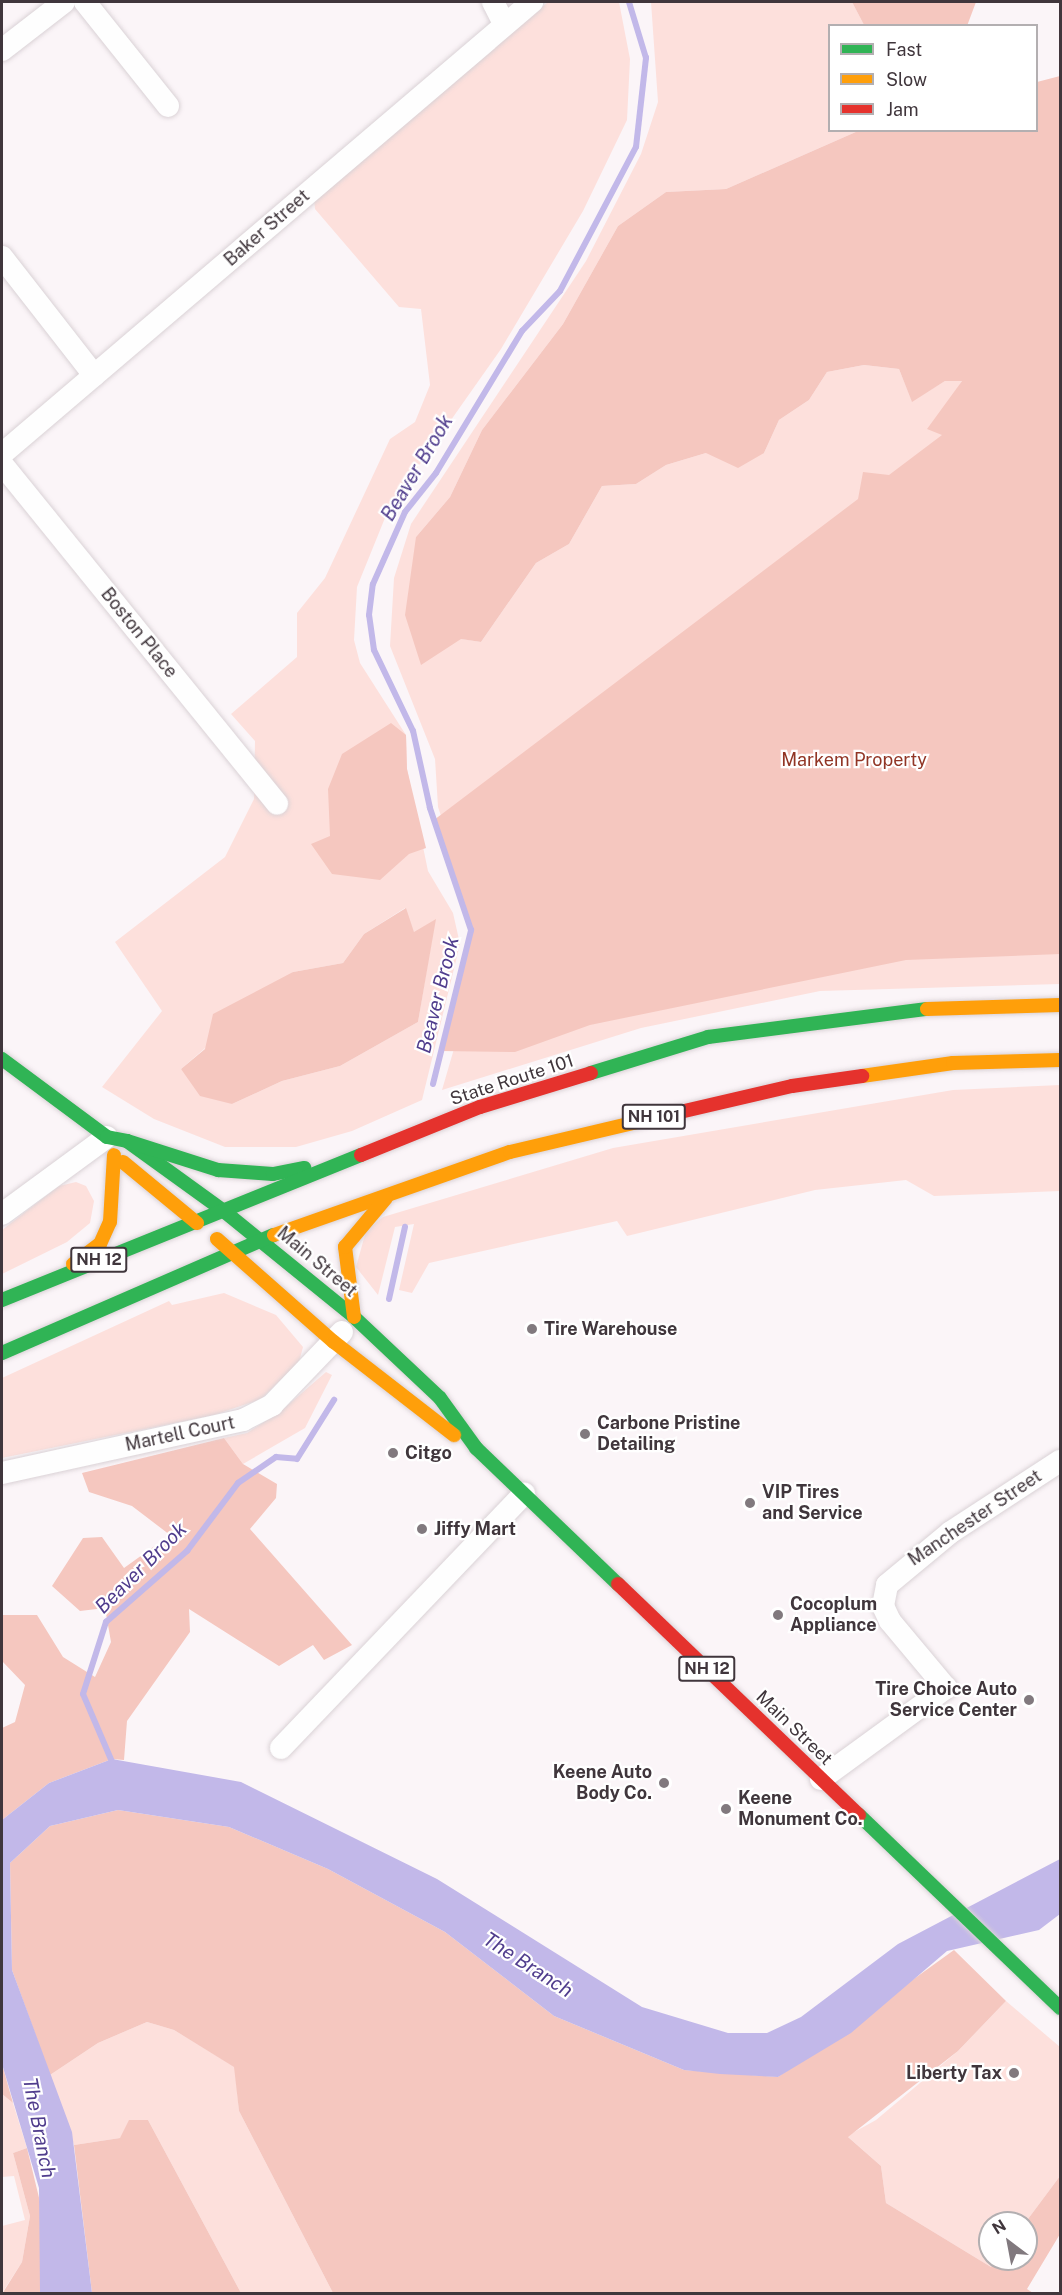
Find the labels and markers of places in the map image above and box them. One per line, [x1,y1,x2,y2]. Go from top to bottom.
place label: Tire Warehouse [544,1318,678,1340]
marker: Tire Warehouse [525,1322,539,1336]
place label: Carbone Pristine Detailing [597,1413,741,1456]
marker: Carbone Pristine Detailing [578,1427,592,1441]
place label: Citgo [405,1442,452,1464]
marker: Citgo [386,1446,400,1460]
place label: VIP Tires and Service [762,1482,863,1524]
marker: VIP Tires and Service [743,1496,757,1510]
place label: Jiffy Mart [434,1518,516,1540]
marker: Jiffy Mart [415,1522,429,1536]
place label: Cocoplum Appliance [790,1594,877,1636]
marker: Cocoplum Appliance [771,1608,785,1622]
place label: Tire Choice Auto Service Center [875,1679,1017,1722]
marker: Tire Choice Auto Service Center [1022,1693,1036,1707]
place label: Keene Auto Body Co. [553,1762,652,1804]
marker: Keene Auto Body Co. [657,1776,671,1790]
place label: Keene Monument Co. [738,1788,863,1830]
marker: Keene Monument Co. [719,1802,733,1816]
place label: Liberty Tax [906,2062,1002,2084]
marker: Liberty Tax [1007,2066,1021,2080]

